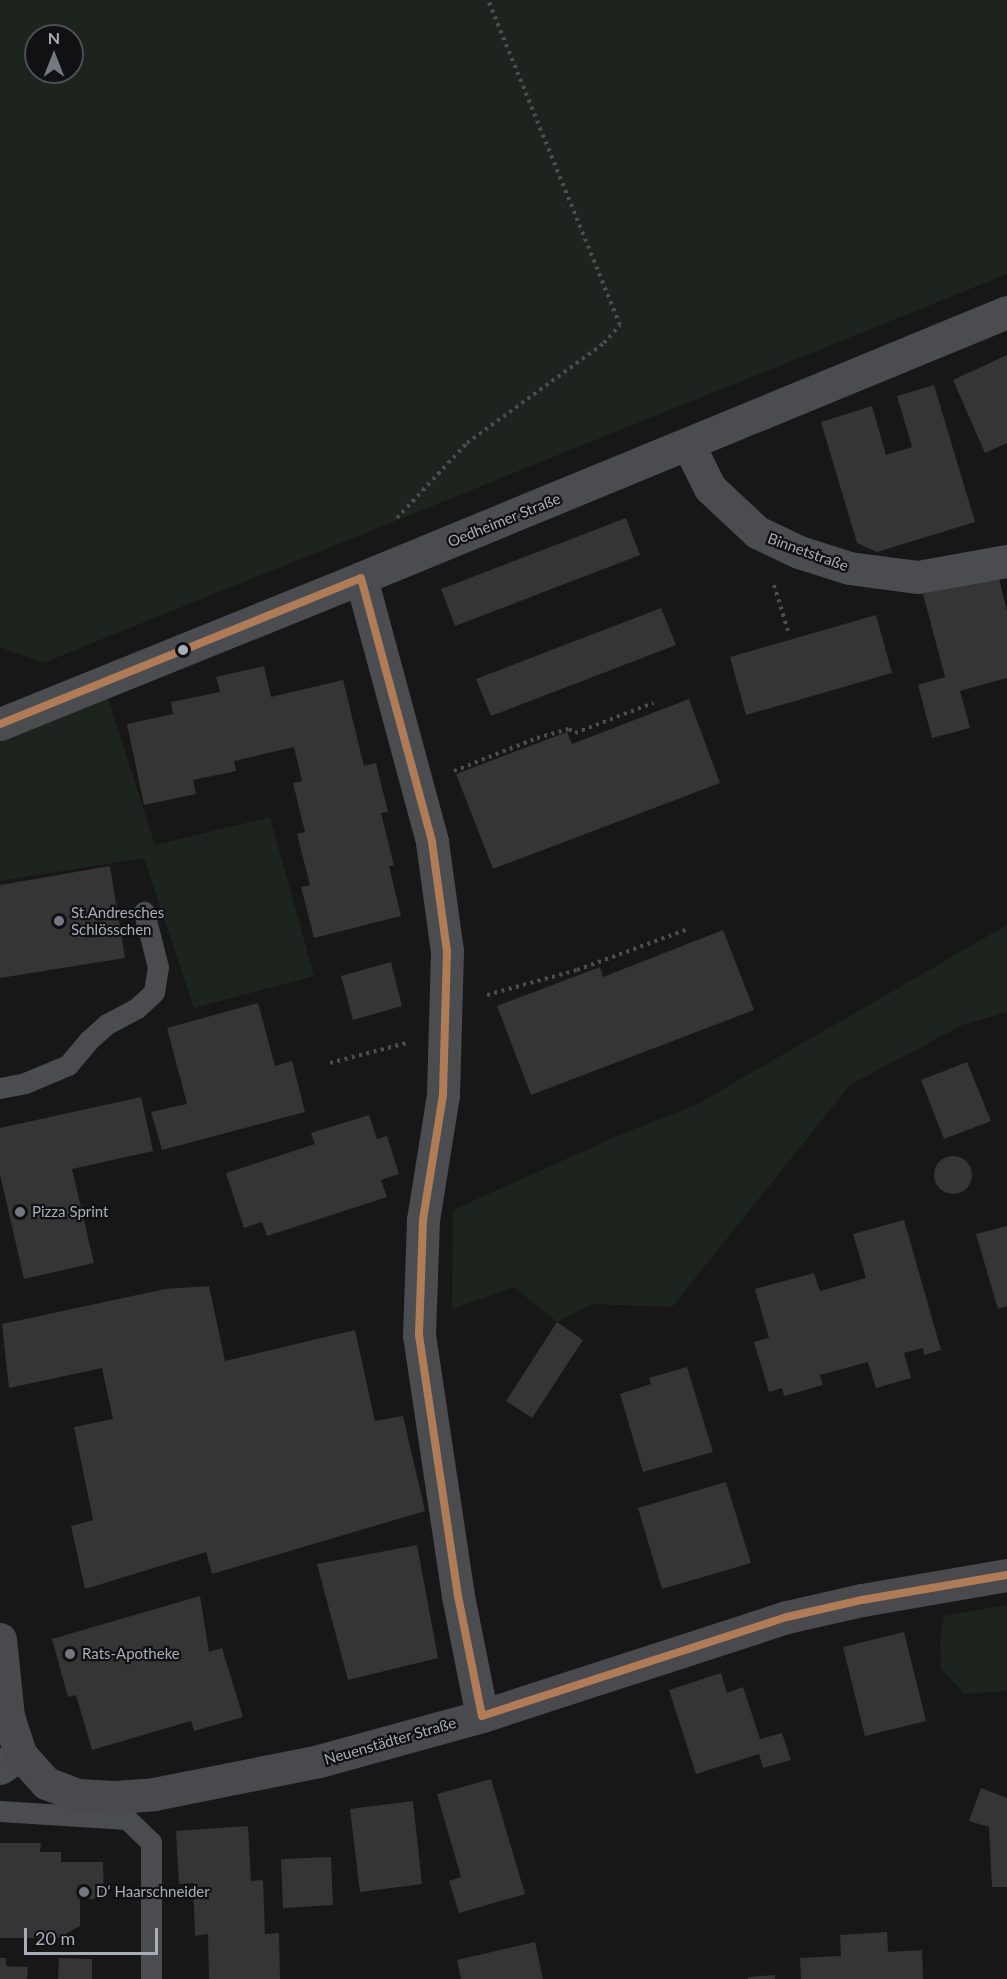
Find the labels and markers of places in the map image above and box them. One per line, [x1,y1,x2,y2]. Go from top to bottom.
unlabelled marker [177,644,189,656]
place label: St.Andresches Schlösschen [71,903,164,938]
marker: St.Andresches Schlösschen [52,914,66,928]
place label: Pizza Sprint [32,1203,108,1221]
marker: Pizza Sprint [13,1205,27,1219]
place label: Rats-Apotheke [82,1645,180,1663]
marker: Rats-Apotheke [63,1647,77,1661]
place label: D‘ Haarschneider [96,1883,210,1901]
marker: D‘ Haarschneider [77,1885,91,1899]

